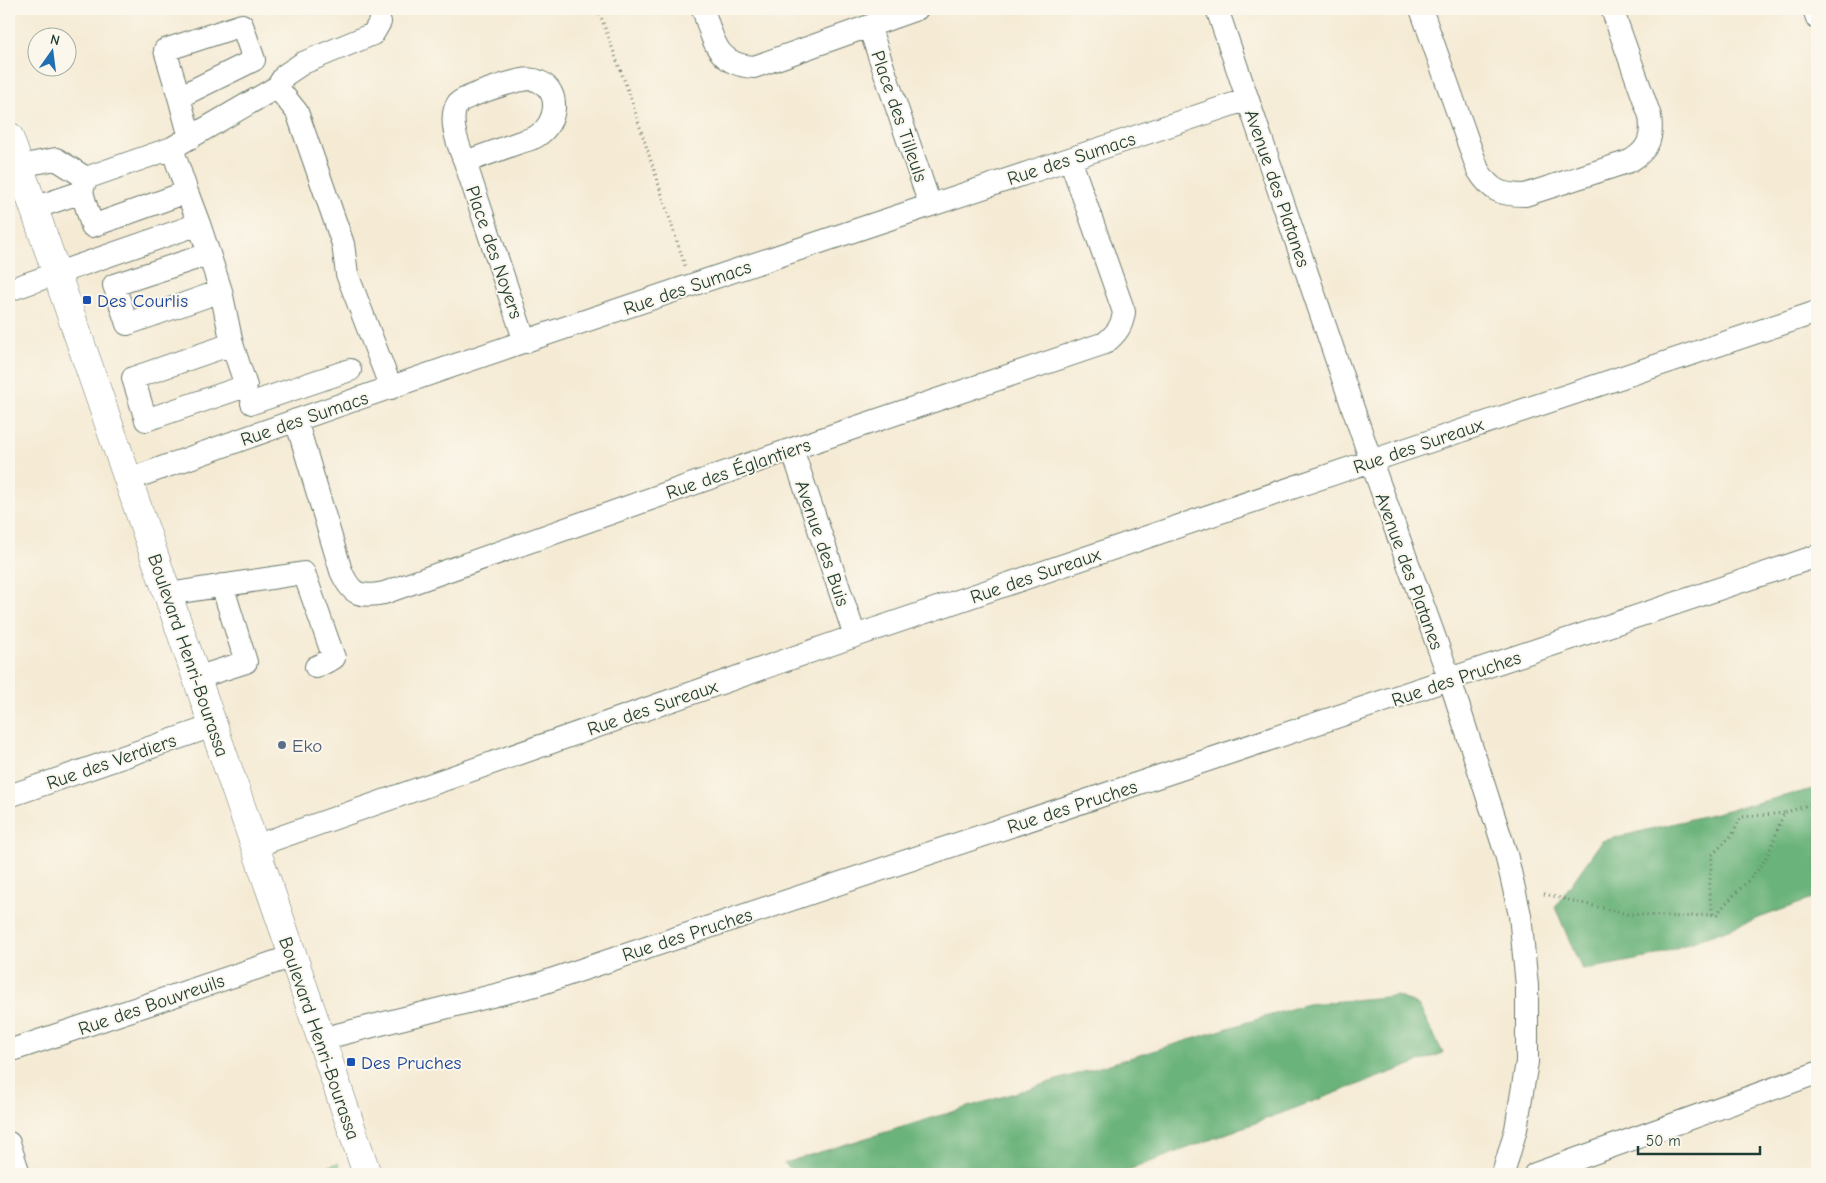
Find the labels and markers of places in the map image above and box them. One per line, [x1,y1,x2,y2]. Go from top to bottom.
place label: Des Courlis [97,290,188,312]
marker: Des Courlis [81,294,93,306]
place label: Eko [292,735,322,757]
marker: Eko [276,739,288,751]
place label: Des Pruches [361,1052,461,1074]
marker: Des Pruches [345,1056,357,1068]

